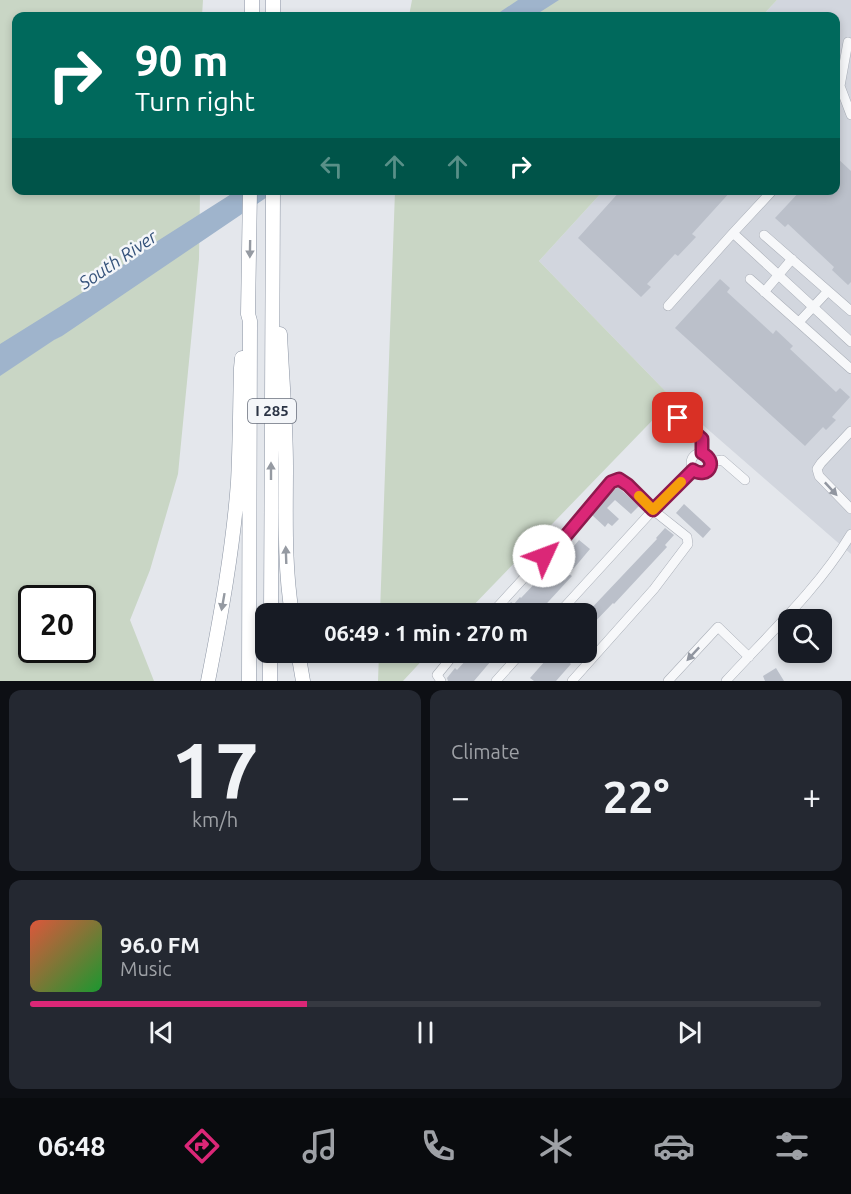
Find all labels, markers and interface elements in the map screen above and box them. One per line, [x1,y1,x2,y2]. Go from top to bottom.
icon: right [36,36,114,114]
text: 90 m [135,37,229,84]
text: Turn right [135,86,255,116]
icon: left [315,150,348,183]
icon: ahead [378,150,411,183]
icon: ahead [441,150,474,183]
icon: right [504,150,537,183]
water label: South River [74,225,161,293]
one-way arrow [245,239,254,258]
pin [652,392,703,443]
road number: I 285 [248,399,296,423]
icon: arrive [661,401,694,434]
one-way arrow [266,462,276,481]
one-way arrow [824,481,837,496]
position arrow [512,524,576,588]
one-way arrow [282,546,291,565]
speed limit sign: 20 [18,585,96,663]
one-way arrow [219,593,228,612]
map controls [778,609,832,663]
button: search [778,609,832,663]
text: 06:49 · 1 min · 270 m [324,620,528,645]
one-way arrow [687,646,700,661]
text: 17 [171,725,259,813]
text: Climate [451,740,520,763]
text: 22° [603,771,669,822]
text: − [451,778,470,815]
text: + [802,778,821,815]
text: km/h [192,808,238,831]
text: 96.0 FM [120,932,200,957]
text: Music [120,957,172,980]
icon: previous [145,1016,178,1049]
icon: pause [409,1016,442,1049]
icon: next [673,1016,706,1049]
icon: directions [181,1125,223,1167]
icon: music [299,1125,341,1167]
icon: phone [417,1125,459,1167]
icon: climate [535,1125,577,1167]
icon: car [653,1125,695,1167]
icon: filters [771,1125,813,1167]
text: 06:48 [38,1131,106,1161]

